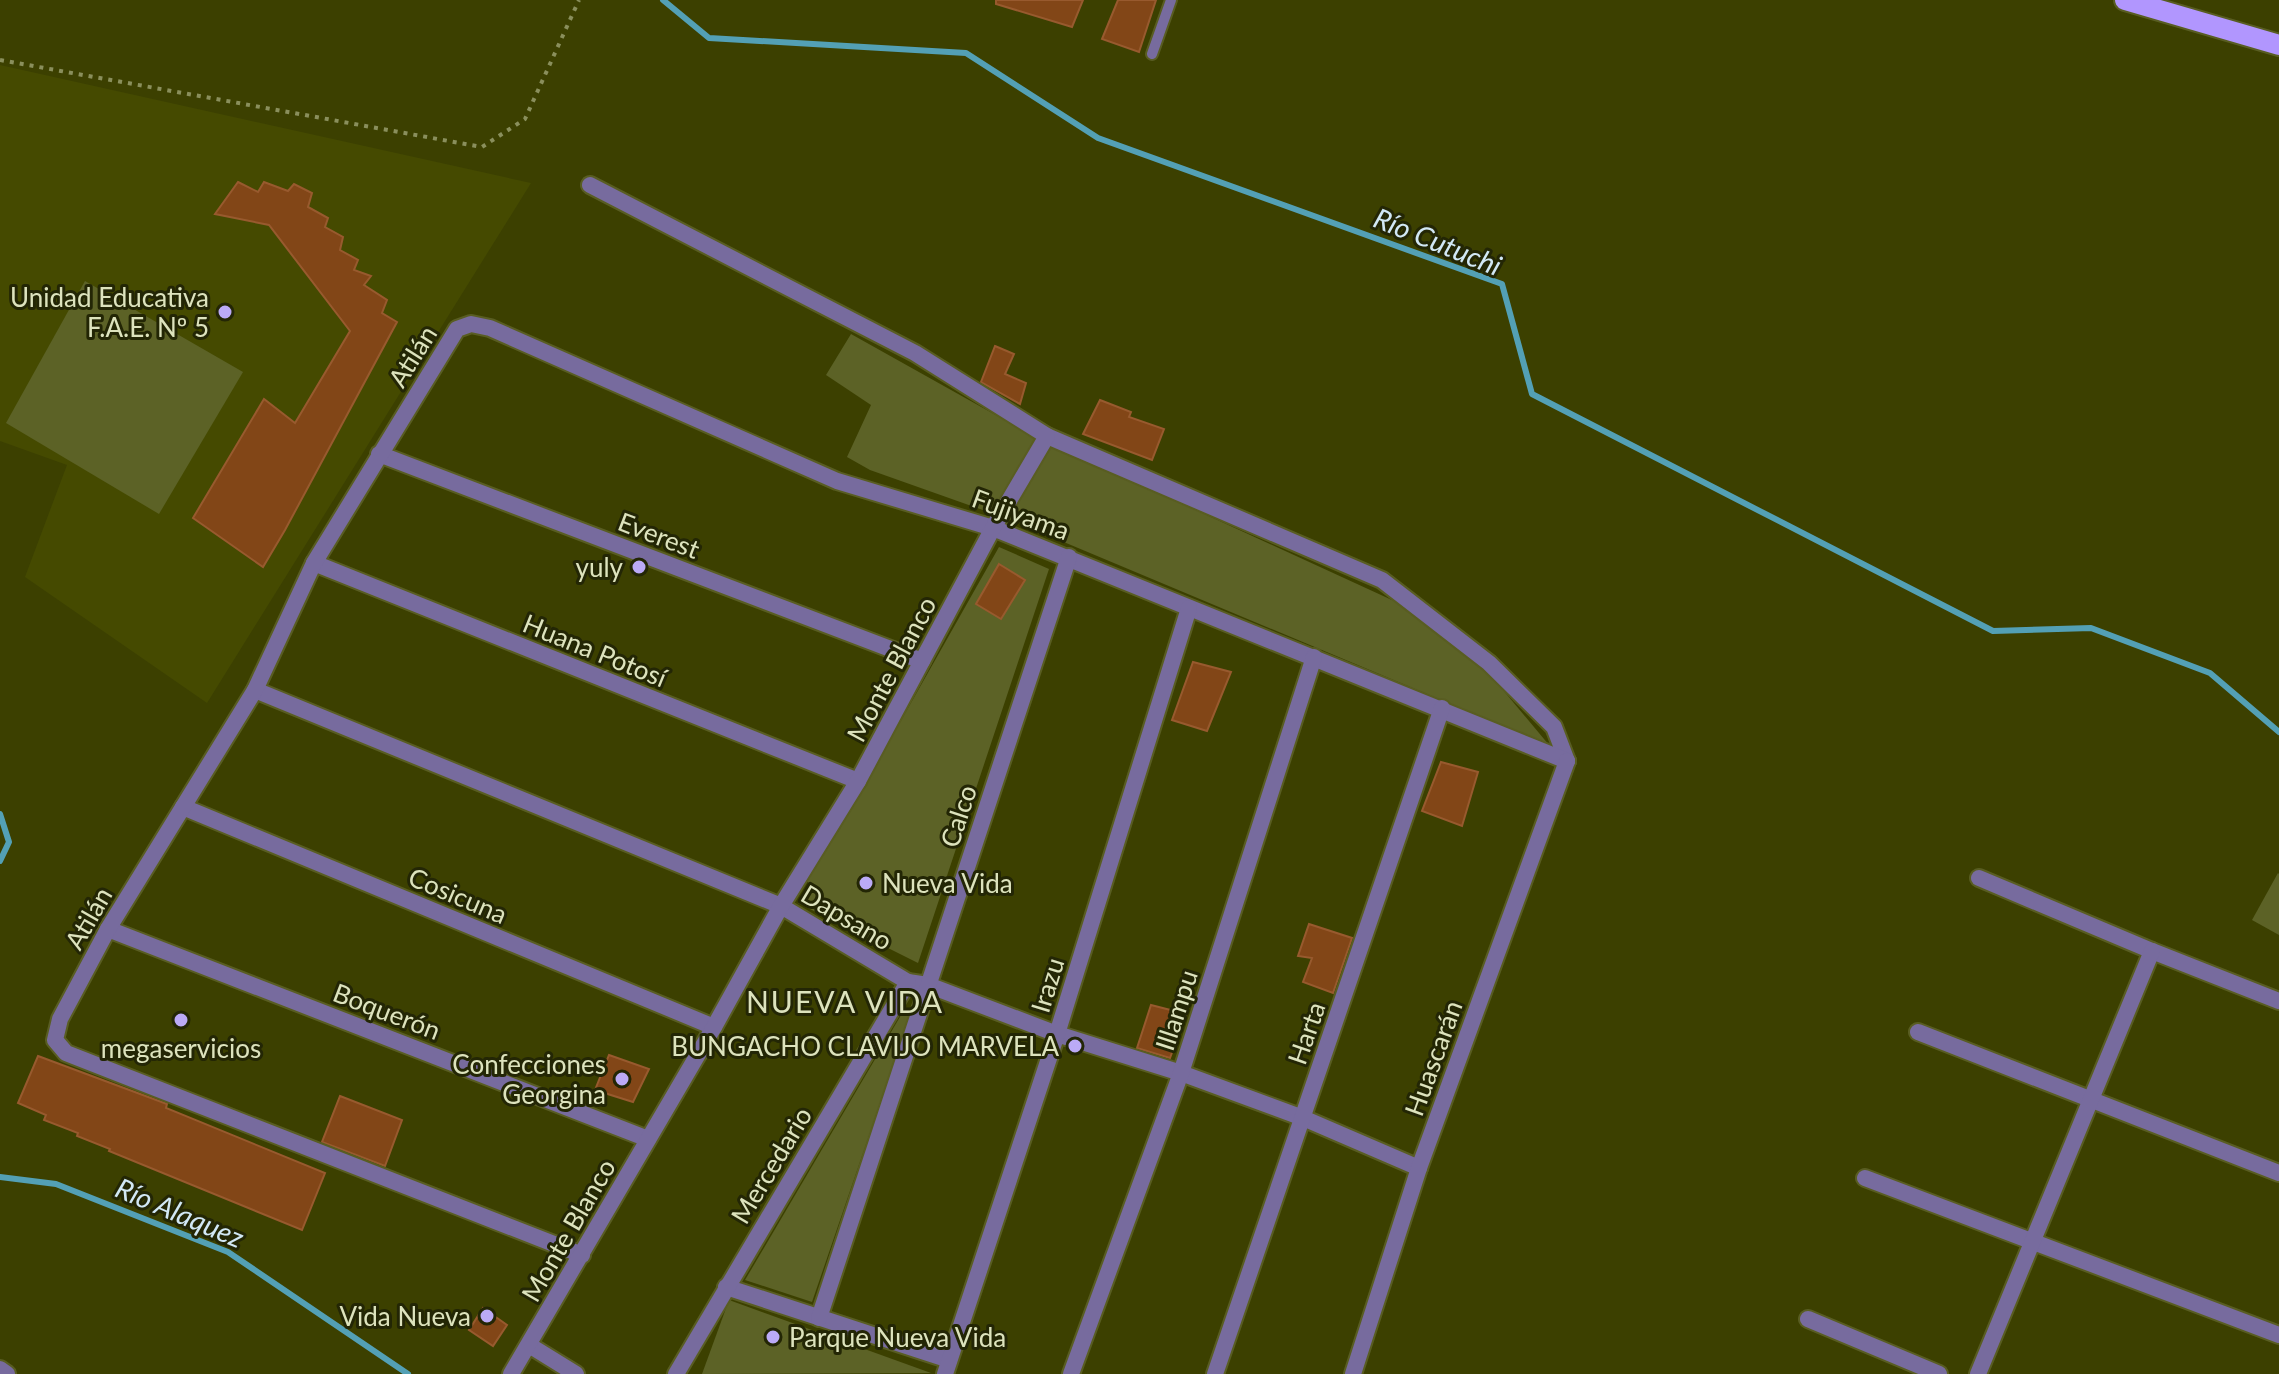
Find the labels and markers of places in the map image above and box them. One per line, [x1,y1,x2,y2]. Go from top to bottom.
place label: Unidad Educativa F.A.E. Nº 5 [10,281,209,343]
marker: Unidad Educativa F.A.E. Nº 5 [216,303,234,321]
place label: yuly [576,551,624,583]
marker: yuly [630,558,648,576]
place label: Nueva Vida [882,867,1013,899]
marker: Nueva Vida [857,874,875,892]
marker: megaservicios [172,1011,190,1029]
place label: BUNGACHO CLAVIJO MARVELA [671,1030,1059,1062]
place label: megaservicios [101,1032,261,1064]
marker: BUNGACHO CLAVIJO MARVELA [1066,1037,1084,1055]
place label: Confecciones Georgina [452,1048,606,1110]
marker: Confecciones Georgina [613,1070,631,1088]
place label: Vida Nueva [339,1300,471,1332]
marker: Vida Nueva [478,1307,496,1325]
place label: Parque Nueva Vida [789,1321,1006,1353]
marker: Parque Nueva Vida [764,1328,782,1346]

